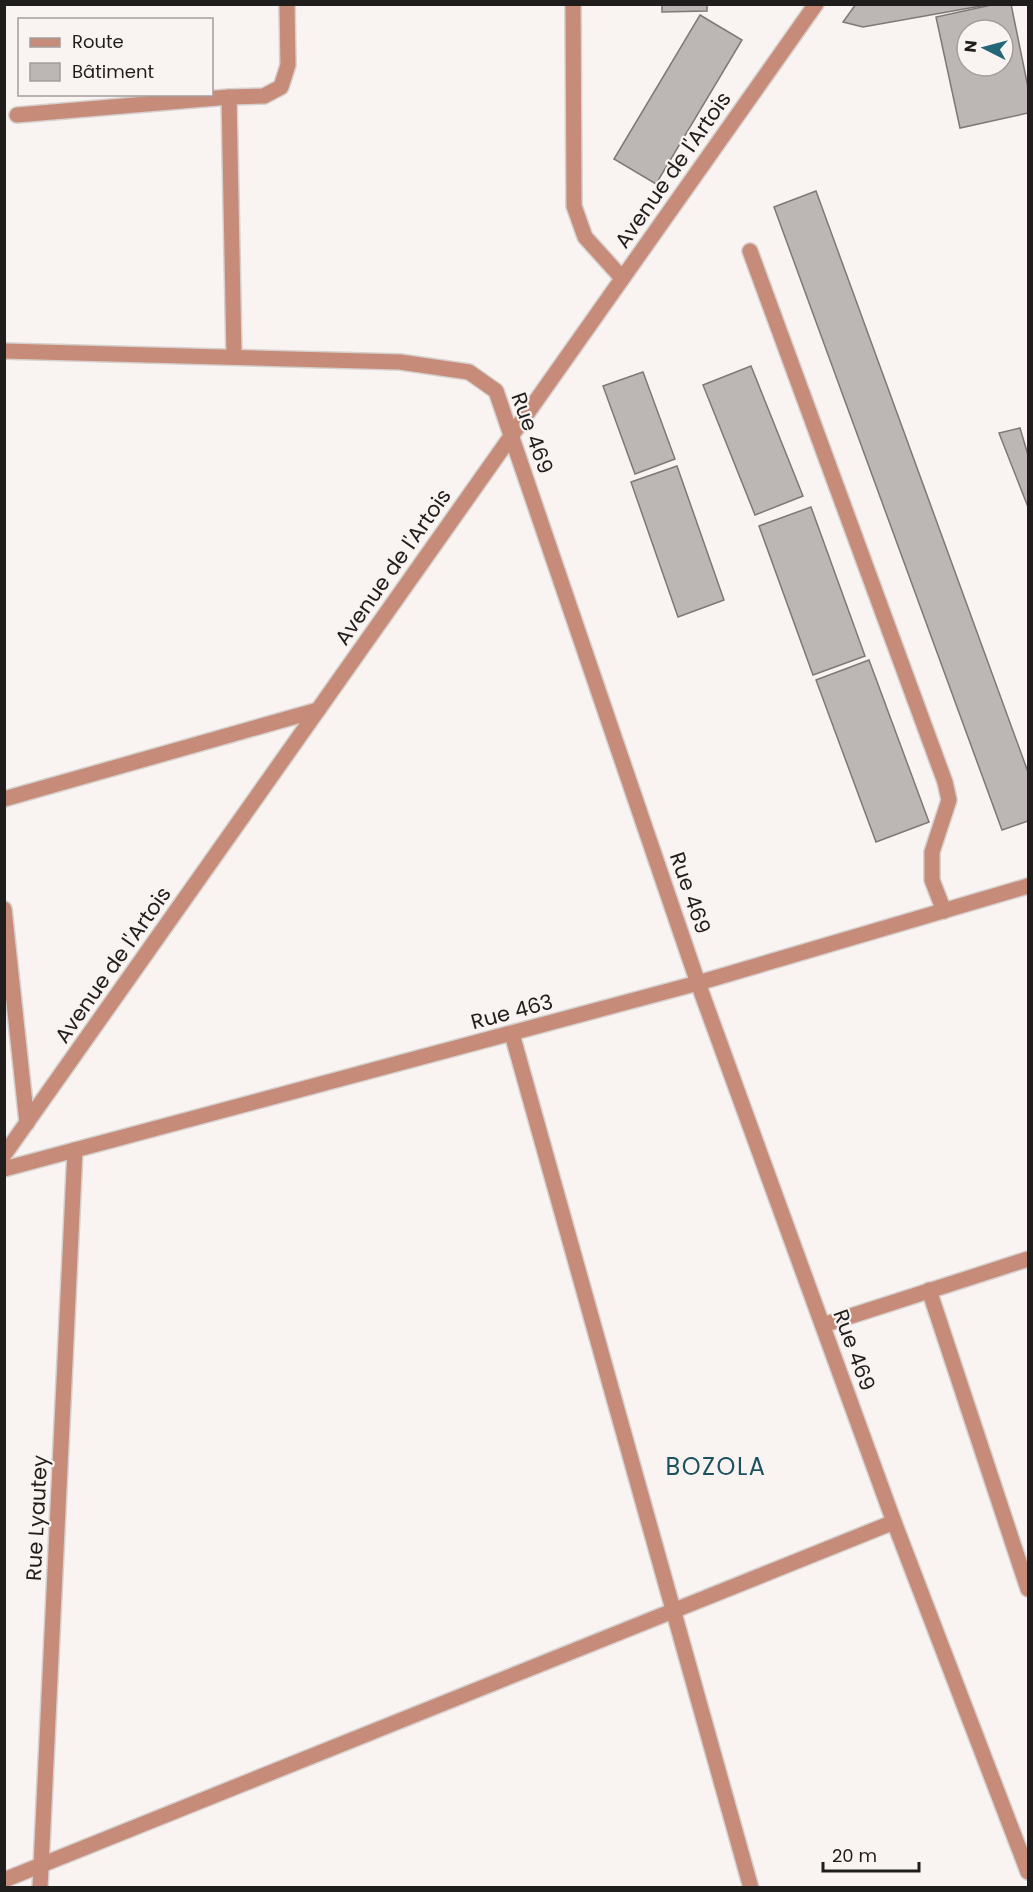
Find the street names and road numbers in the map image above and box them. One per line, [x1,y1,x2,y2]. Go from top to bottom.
street label: Avenue de l'Artois [608,86,738,254]
street label: Rue 469 [504,388,561,478]
street label: Avenue de l'Artois [328,483,458,651]
street label: Rue 469 [663,848,718,938]
street label: Avenue de l'Artois [48,881,178,1049]
street label: Rue 463 [468,987,556,1036]
street label: Rue 469 [826,1305,883,1395]
street label: Rue Lyautey [19,1454,54,1582]

